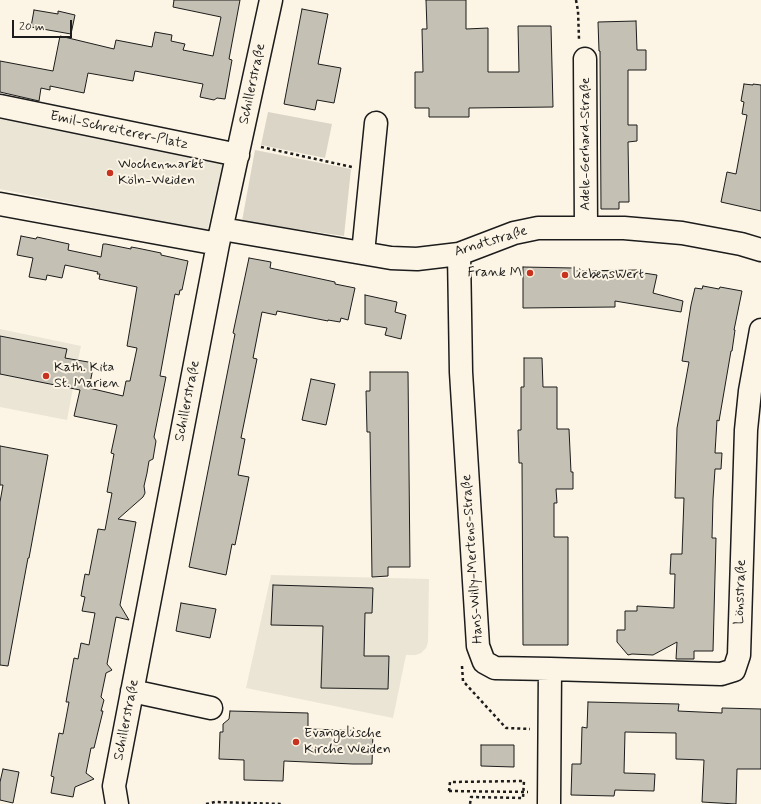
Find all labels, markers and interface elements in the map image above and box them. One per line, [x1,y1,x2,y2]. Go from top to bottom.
scale bar [14,12,74,38]
text: 20 m [19,19,45,35]
street label: Schillerstraße [236,42,270,126]
street label: Adele-Gerhard-Straße [578,77,594,211]
street label: Emil-Schreiterer-Platz [48,108,190,154]
place label: Wochenmarkt Köln-Weiden [118,157,203,190]
marker: Wochenmarkt Köln-Weiden [105,168,115,178]
street label: Arndtstraße [452,223,530,261]
place label: Frank M [467,265,522,281]
place label: liebensWert [573,267,644,283]
marker: Frank M [525,268,535,278]
marker: liebensWert [560,270,570,280]
street label: Schillerstraße [172,359,204,443]
place label: Kath. Kita St. Marien [54,360,120,392]
marker: Kath. Kita St. Marien [41,371,51,381]
street label: Hans-Willy-Mertens-Straße [459,474,487,644]
street label: Lönsstraße [731,559,751,625]
street label: Schillerstraße [111,678,143,762]
place label: Evangelische Kirche Weiden [304,726,391,758]
marker: Evangelische Kirche Weiden [291,737,301,747]

